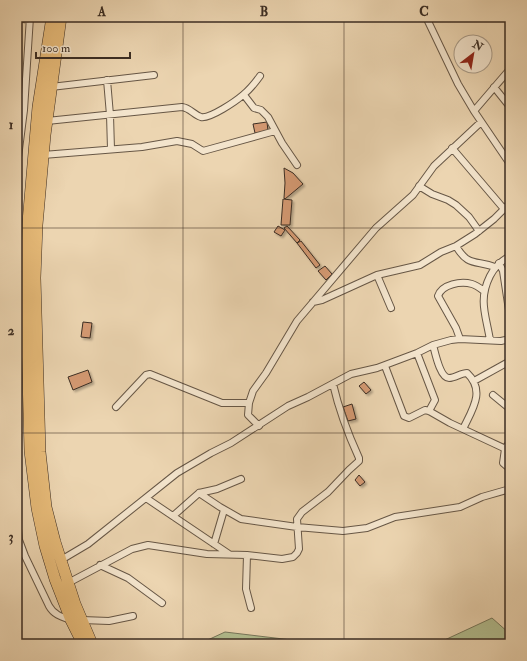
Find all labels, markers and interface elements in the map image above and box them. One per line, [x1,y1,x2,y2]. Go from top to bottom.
text: A [97,4,107,20]
text: B [260,4,268,20]
text: C [419,4,429,20]
scale bar [36,34,130,60]
north arrow [453,34,493,74]
text: N [469,37,486,55]
text: 100 m [42,41,71,56]
text: 1 [9,117,14,133]
text: 2 [8,323,15,339]
text: 3 [9,529,14,545]

